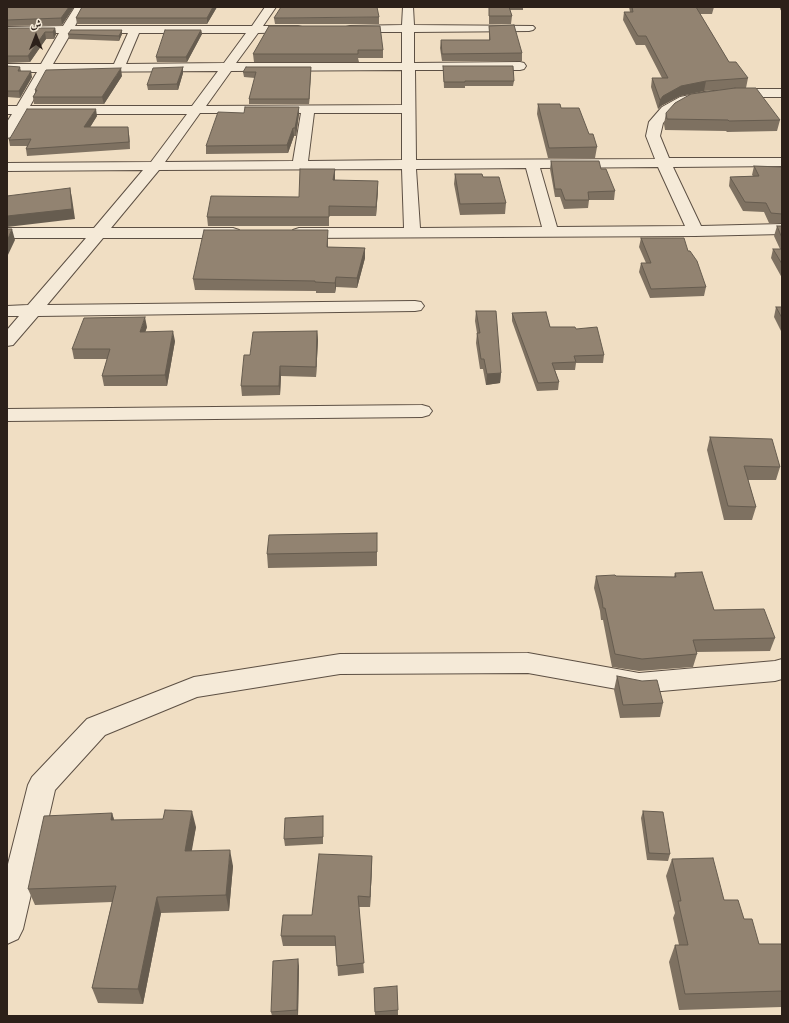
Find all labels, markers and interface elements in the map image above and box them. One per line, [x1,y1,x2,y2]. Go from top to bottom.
north arrow [16,16,56,56]
text: ش [31,17,41,31]

